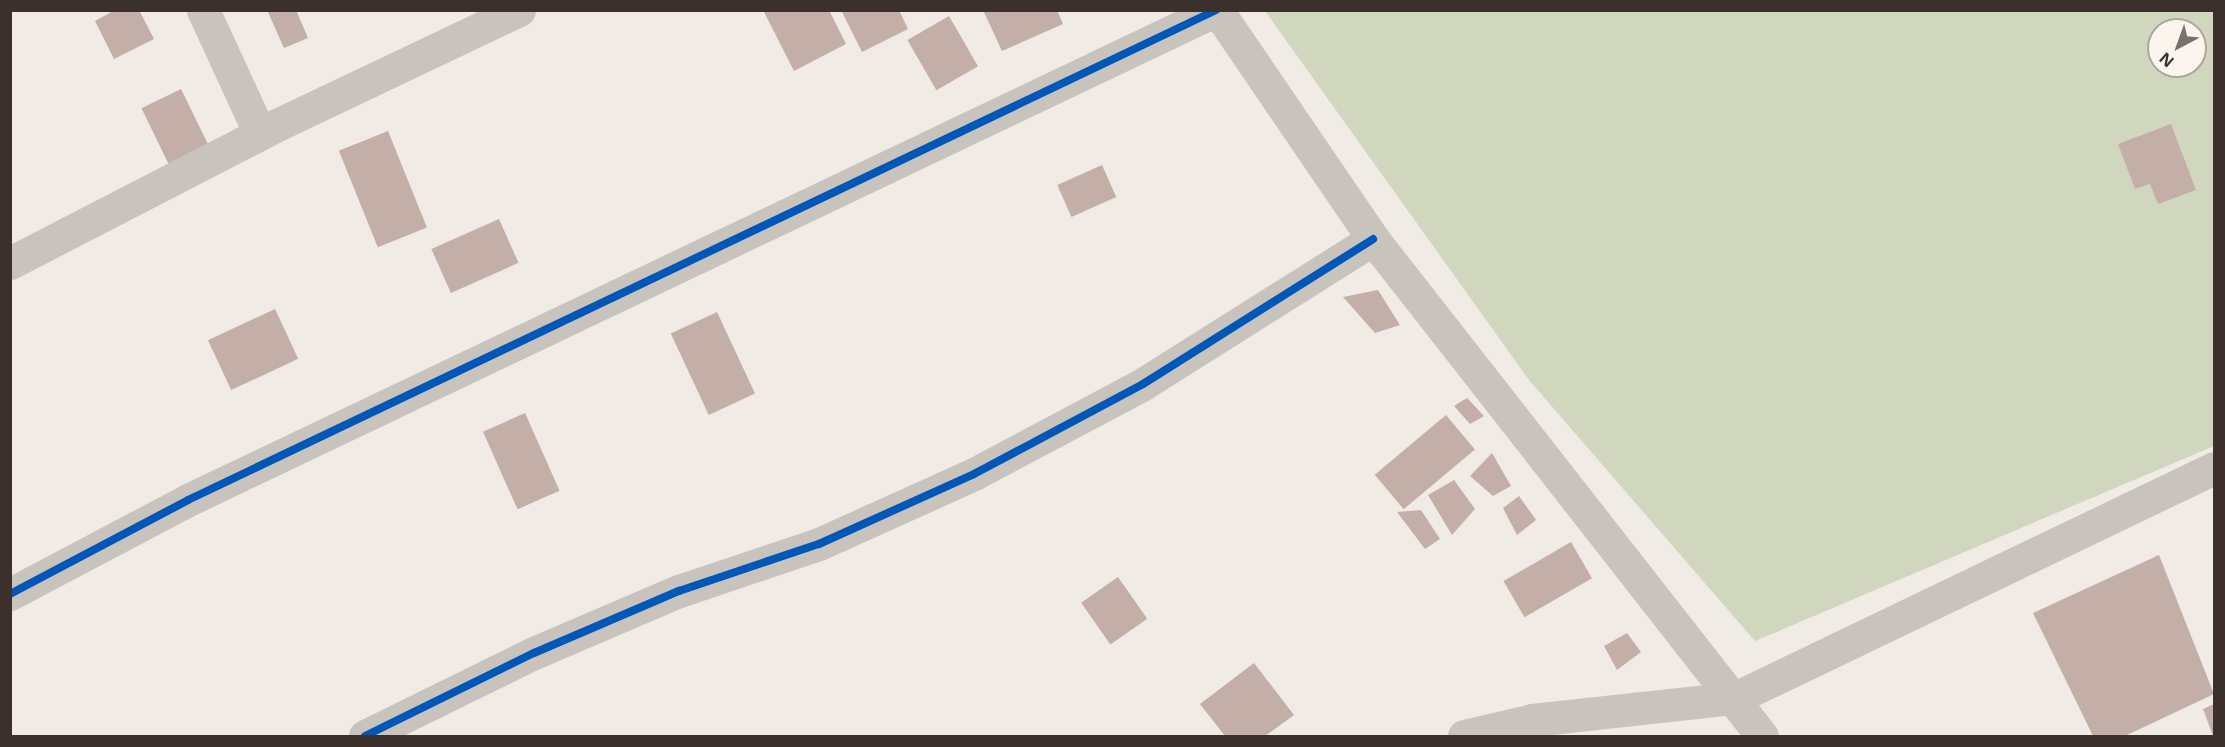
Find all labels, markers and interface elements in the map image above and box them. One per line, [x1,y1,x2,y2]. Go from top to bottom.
north arrow [2147,18,2207,78]
text: N [2154,48,2179,73]

